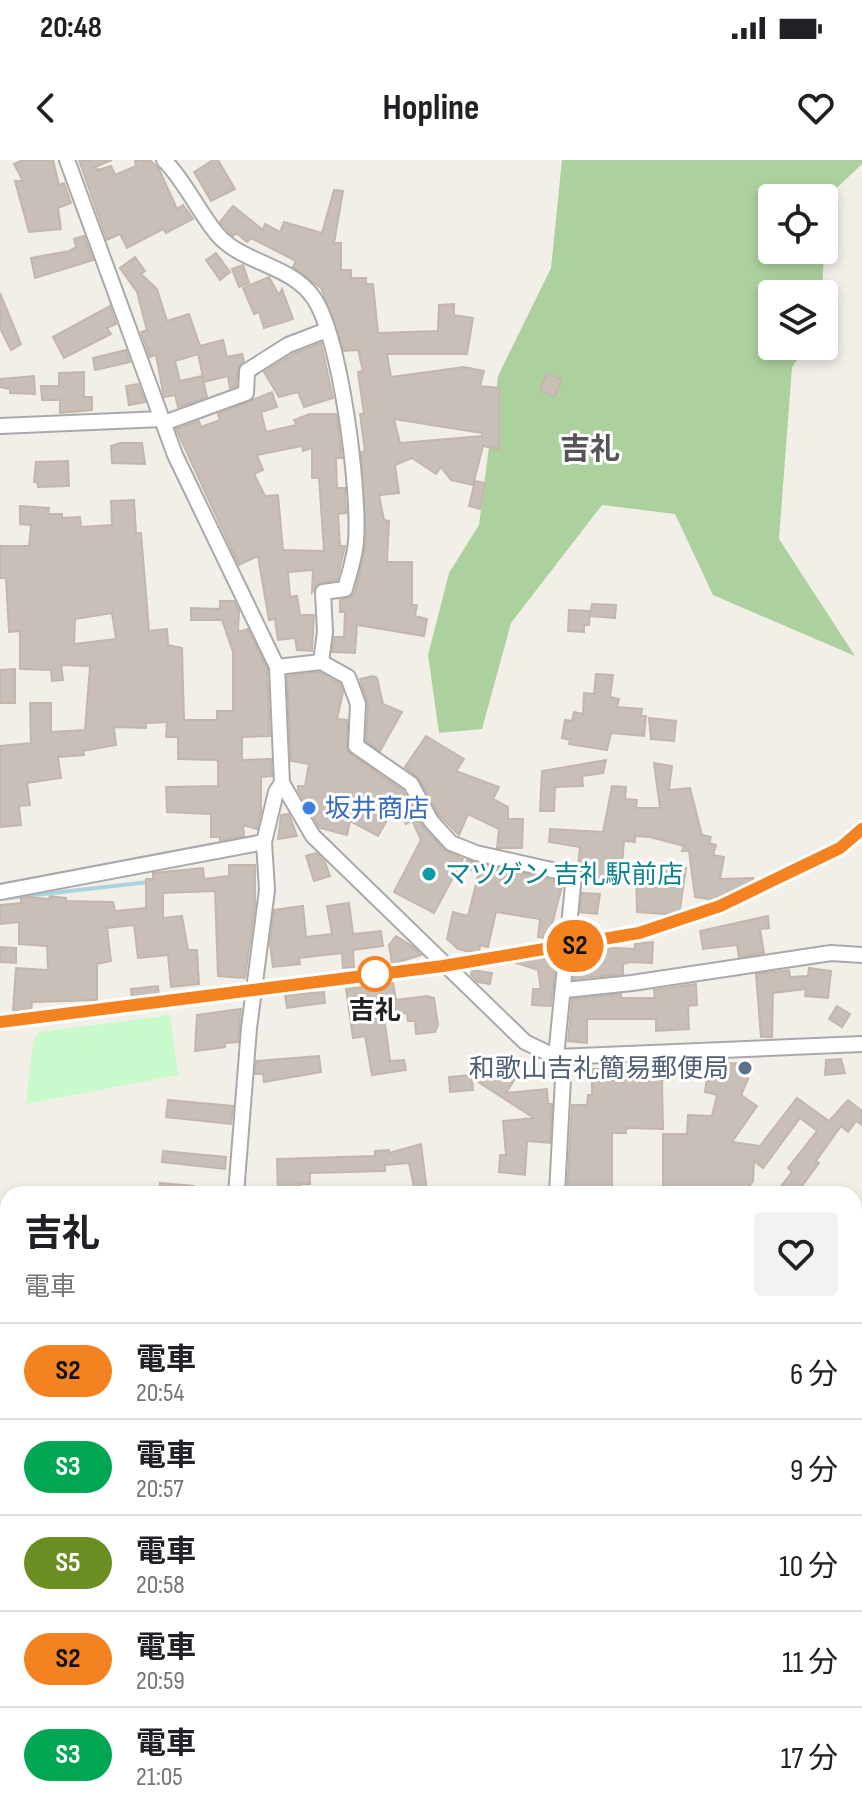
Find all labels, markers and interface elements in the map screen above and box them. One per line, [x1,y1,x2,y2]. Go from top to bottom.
text: 20:48 [40,10,102,46]
icon: back [24,86,68,130]
icon: heart [794,86,838,130]
text: Hopline [383,87,479,130]
map controls [758,184,838,360]
button: locate [758,184,838,264]
button: layers [758,280,838,360]
district label: 吉礼 [560,432,620,468]
place label: 坂井商店 [325,794,429,825]
marker: 坂井商店 [300,799,318,817]
place label: マツゲン 吉礼駅前店 [445,860,683,891]
marker: マツゲン 吉礼駅前店 [420,865,438,883]
line badge: S2 [539,920,611,972]
text: S2 [563,929,587,962]
marker: 吉礼 [358,957,392,991]
place label: 吉礼 [349,996,401,1027]
place label: 和歌山吉礼簡易郵便局 [469,1054,729,1085]
marker: 和歌山吉礼簡易郵便局 [736,1059,754,1077]
text: 吉礼 [24,1212,100,1257]
button: heart [754,1212,838,1296]
text: 電車 [24,1272,76,1303]
text: 電車 [136,1342,196,1378]
text: S2 [56,1354,80,1387]
text: 6 分 [790,1357,838,1393]
text: 20:54 [136,1378,184,1409]
text: 電車 [136,1438,196,1474]
text: S3 [55,1450,81,1483]
text: 9 分 [790,1453,838,1489]
text: 20:57 [136,1474,184,1505]
text: 電車 [136,1534,196,1570]
text: S5 [56,1546,80,1579]
text: 10 分 [779,1549,838,1585]
text: 20:58 [136,1570,185,1601]
text: 電車 [136,1630,196,1666]
text: S2 [56,1642,80,1675]
text: 11 分 [782,1645,838,1681]
text: 20:59 [136,1666,185,1697]
text: 電車 [136,1726,196,1762]
text: S3 [55,1738,81,1771]
text: 17 分 [781,1741,838,1777]
text: 21:05 [136,1762,183,1793]

